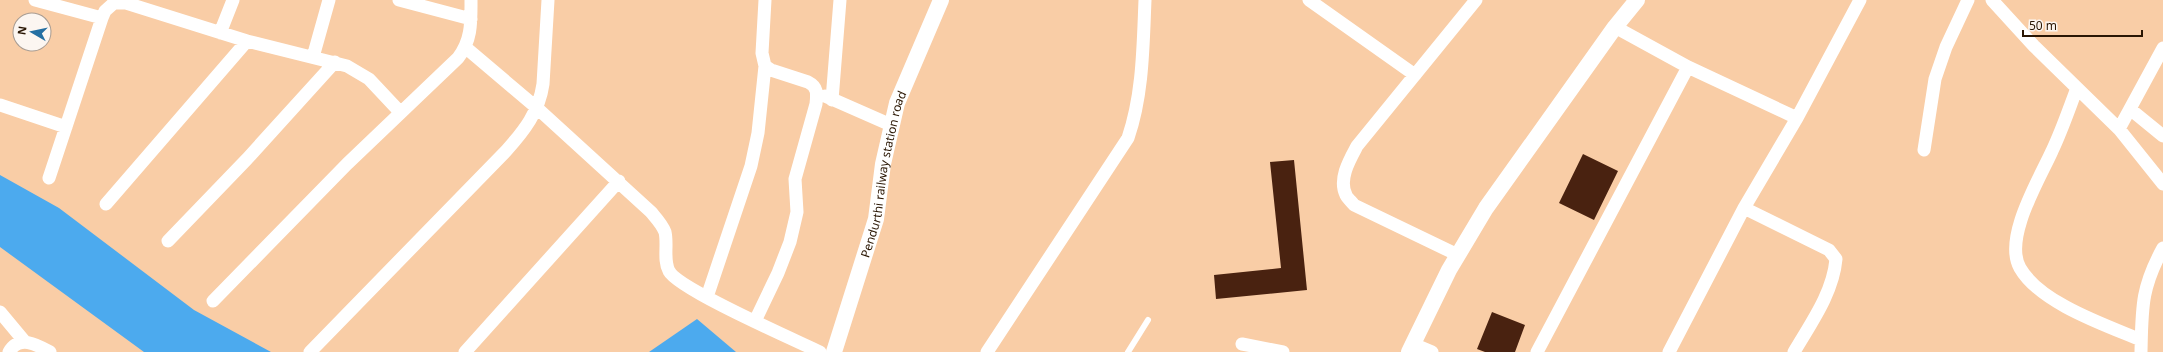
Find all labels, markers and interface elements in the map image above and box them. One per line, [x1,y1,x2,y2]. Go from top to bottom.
north arrow [12,12,52,52]
scale bar [2023,12,2142,38]
text: 50 m [2029,17,2057,34]
text: N [14,25,30,36]
street label: Pendurthi railway station road [856,88,910,259]

